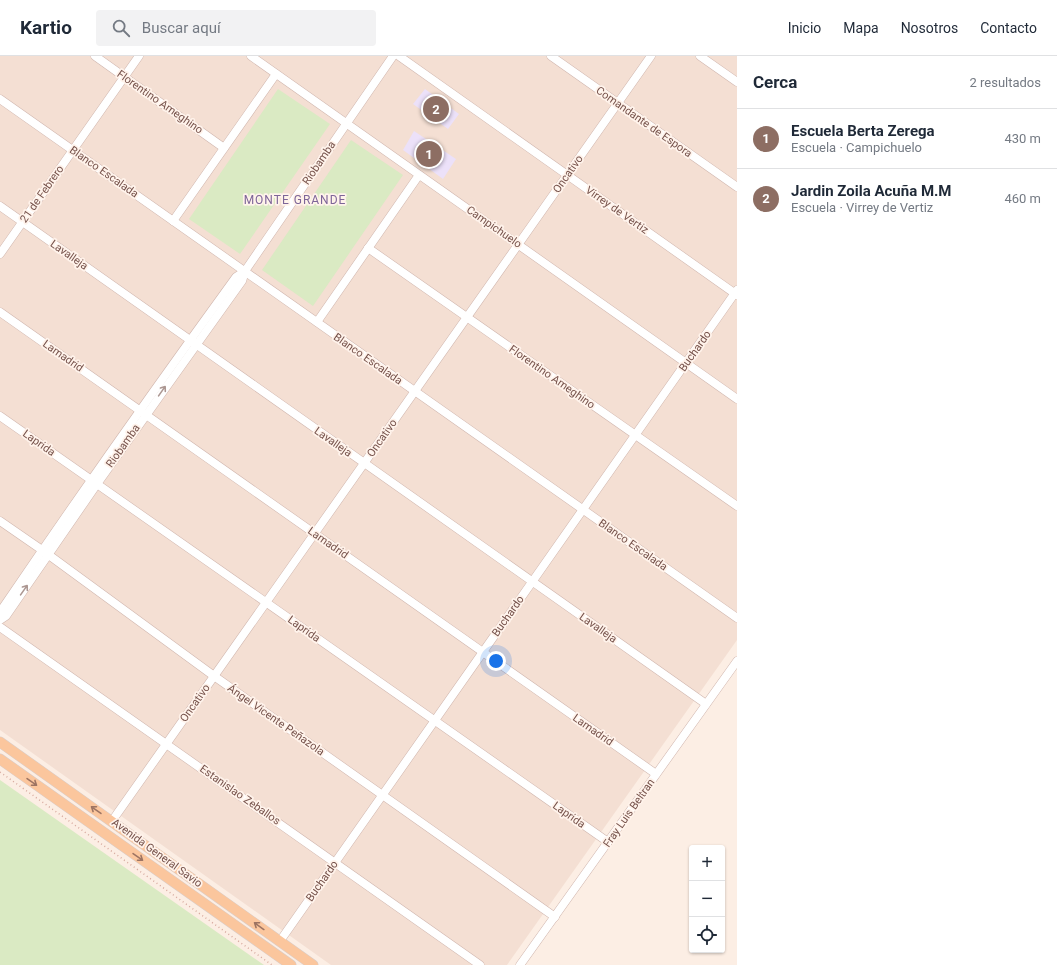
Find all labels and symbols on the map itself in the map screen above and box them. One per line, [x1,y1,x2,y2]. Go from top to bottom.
street label: Florentino Ameghino [115,67,205,137]
street label: Comandante de Espora [593,84,695,160]
pin: 2 [423,94,449,124]
street label: Riobamba [300,139,338,187]
pin: 1 [416,139,442,169]
street label: Blanco Escalada [67,143,141,201]
street label: Oncativo [550,153,586,195]
street label: 21 de Febrero [17,163,67,225]
street label: Virrey de Vertiz [583,184,651,237]
district label: MONTE GRANDE [244,193,346,207]
street label: Campichuelo [464,203,524,251]
street label: Lavalleja [48,237,90,273]
street label: Buchardo [676,328,714,374]
street label: Blanco Escalada [331,330,405,388]
street label: Lamadrid [40,337,86,375]
street label: Florentino Ameghino [507,342,597,412]
one-way arrow [158,386,166,397]
street label: Oncativo [364,417,400,459]
street label: Riobamba [103,422,143,470]
street label: Lavalleja [312,424,354,460]
street label: Laprida [20,427,58,459]
street label: Blanco Escalada [596,516,670,574]
street label: Lamadrid [305,524,351,562]
one-way arrow [20,585,28,596]
street label: Buchardo [489,593,527,639]
street label: Lavalleja [577,610,619,646]
street label: Laprida [285,613,323,645]
your location [486,651,506,671]
street label: Oncativo [177,682,213,724]
street label: Ángel Vicente Peñazola [225,682,327,758]
street label: Lamadrid [570,711,616,749]
street label: Estanislao Zeballos [197,762,283,828]
street label: Fray Luis Beltran [601,776,657,850]
one-way arrow [26,778,37,786]
street label: Laprida [550,799,588,831]
one-way arrow [91,806,102,814]
street label: Avenida General Savio [109,816,205,890]
one-way arrow [132,852,143,861]
street label: Buchardo [303,858,341,904]
one-way arrow [253,922,264,930]

